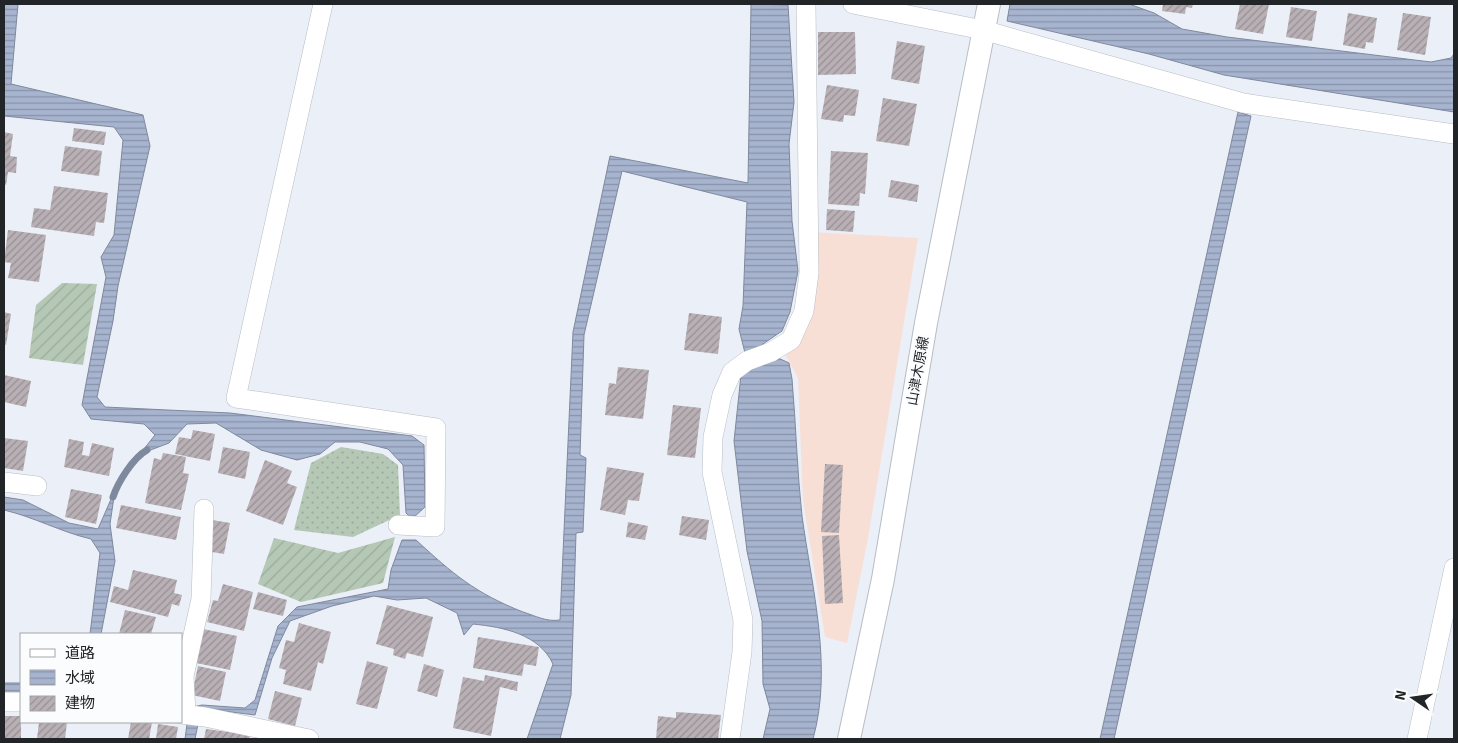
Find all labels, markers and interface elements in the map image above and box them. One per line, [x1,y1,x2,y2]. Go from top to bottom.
street label: 山津木原線 [904,335,932,407]
legend [20,633,182,723]
text: 道路 [65,644,95,662]
text: 水域 [65,669,95,687]
north arrow [1388,673,1438,723]
text: N [1391,689,1410,702]
text: 建物 [65,694,95,712]

